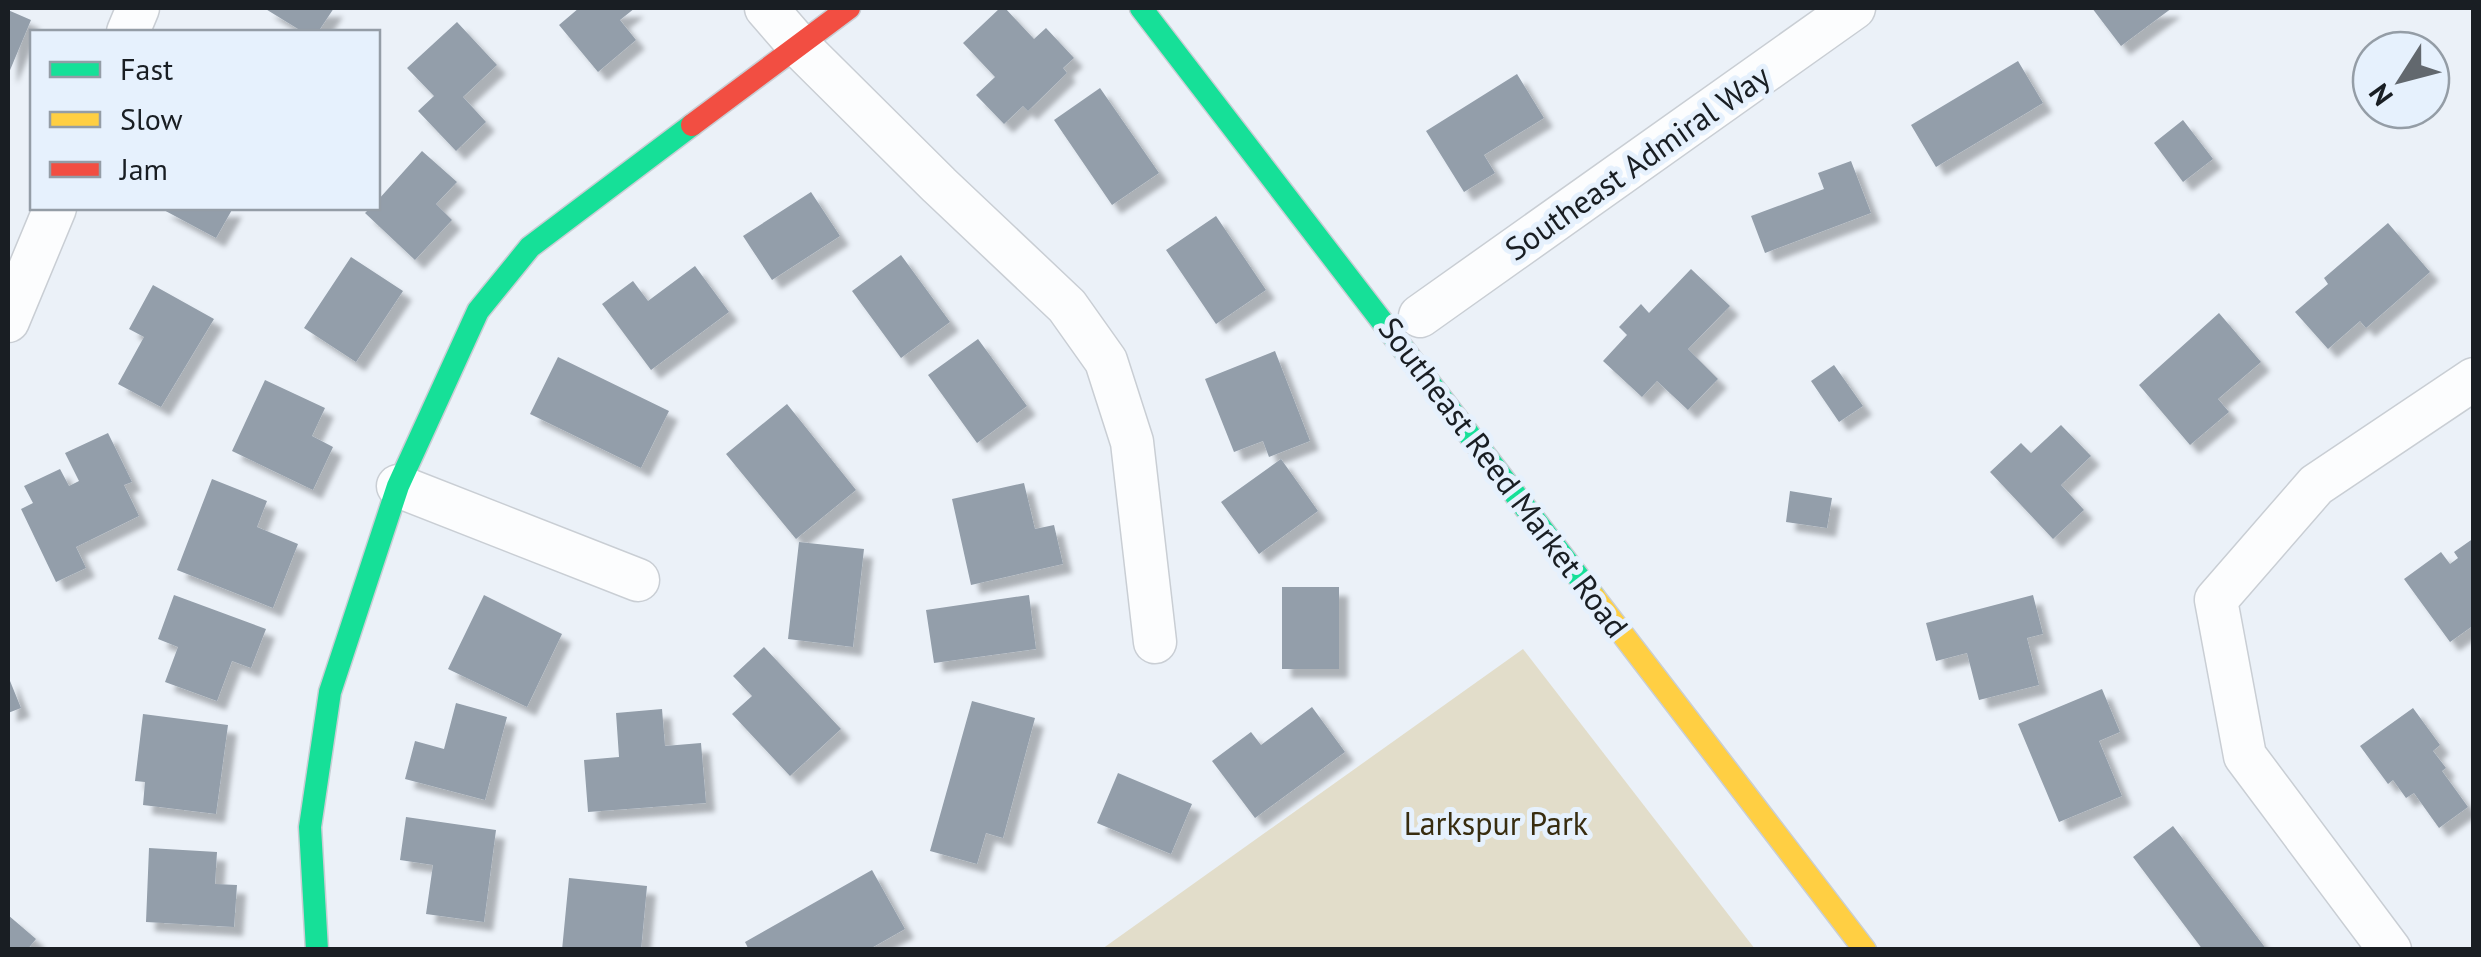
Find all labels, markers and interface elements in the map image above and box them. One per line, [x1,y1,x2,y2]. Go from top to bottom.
legend [30,30,380,210]
north arrow [2351,30,2451,130]
text: Fast [120,49,173,88]
street label: Southeast Admiral Way [1496,55,1778,269]
text: N [2360,77,2401,113]
text: Slow [120,99,183,138]
text: Jam [118,149,168,188]
street label: Southeast Reed Market Road [1370,308,1638,646]
park label: Larkspur Park [1404,802,1589,844]

